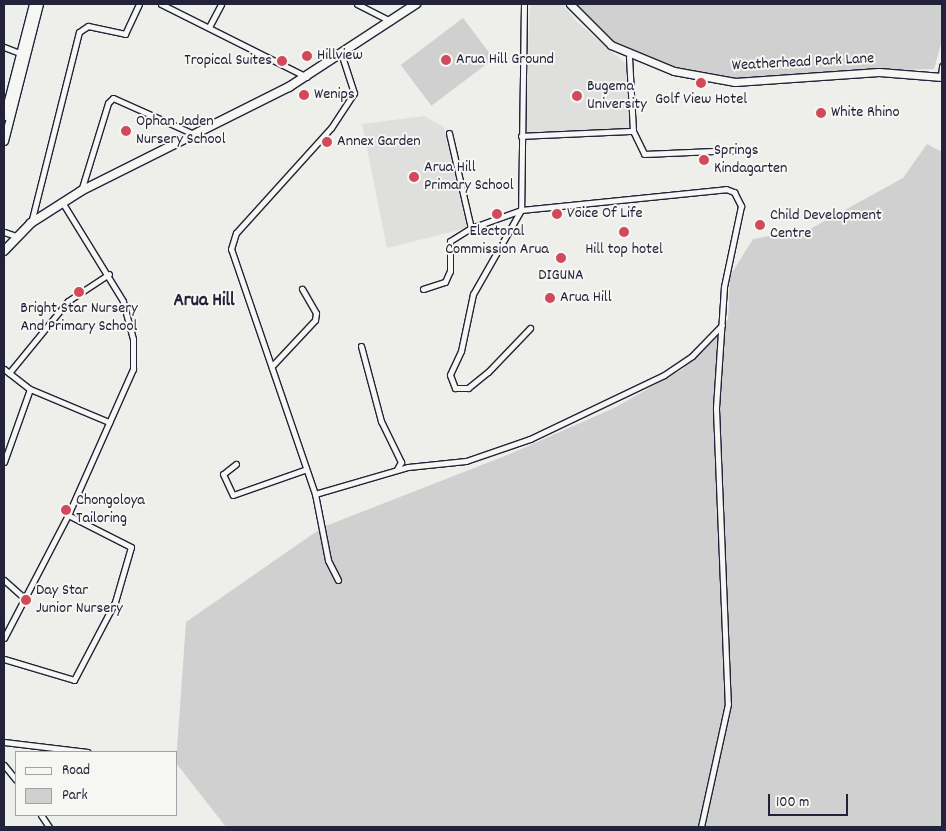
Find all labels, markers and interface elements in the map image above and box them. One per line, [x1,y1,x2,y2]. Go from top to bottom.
place label: Hillview [317,46,363,66]
marker: Hillview [301,50,313,62]
place label: Arua Hill Ground [456,50,554,70]
street label: Weatherhead Park Lane [731,50,875,76]
place label: Tropical Suites [184,51,272,71]
marker: Arua Hill Ground [440,54,452,66]
marker: Tropical Suites [276,55,288,67]
place label: Bugema University [587,77,647,115]
marker: Golf View Hotel [695,77,707,89]
place label: Wenips [314,85,355,105]
marker: Wenips [298,89,310,101]
marker: Bugema University [571,90,583,102]
place label: Golf View Hotel [655,90,747,110]
place label: White Rhino [831,103,900,123]
marker: White Rhino [815,107,827,119]
place label: Ophan Jaden Nursery School [136,112,225,150]
marker: Ophan Jaden Nursery School [120,125,132,137]
place label: Annex Garden [337,132,421,152]
marker: Annex Garden [321,136,333,148]
place label: Springs Kindagarten [714,141,788,179]
marker: Springs Kindagarten [698,154,710,166]
place label: Arua Hill Primary School [424,158,514,196]
marker: Arua Hill Primary School [408,171,420,183]
place label: Voice Of Life [567,204,643,224]
place label: Child Development Centre [770,206,882,244]
marker: Electoral Commission Arua [491,208,503,220]
marker: Voice Of Life [551,208,563,220]
marker: Child Development Centre [754,219,766,231]
place label: Electoral Commission Arua [445,222,549,260]
marker: Hill top hotel [618,226,630,238]
place label: Hill top hotel [585,240,663,260]
marker: DIGUNA [555,252,567,264]
place label: DIGUNA [538,266,584,286]
marker: Bright Star Nursery And Primary School [73,286,85,298]
place label: Arua Hill [560,288,611,308]
district label: Arua Hill [173,291,235,313]
marker: Arua Hill [544,292,556,304]
place label: Bright Star Nursery And Primary School [20,299,138,337]
place label: Chongoloya Tailoring [76,491,145,529]
marker: Chongoloya Tailoring [60,504,72,516]
place label: Day Star Junior Nursery [36,581,123,619]
marker: Day Star Junior Nursery [20,594,32,606]
legend [15,751,178,816]
text: Road [62,760,90,782]
scale bar [771,784,851,816]
text: Park [62,785,88,807]
text: 100 m [776,792,809,814]

